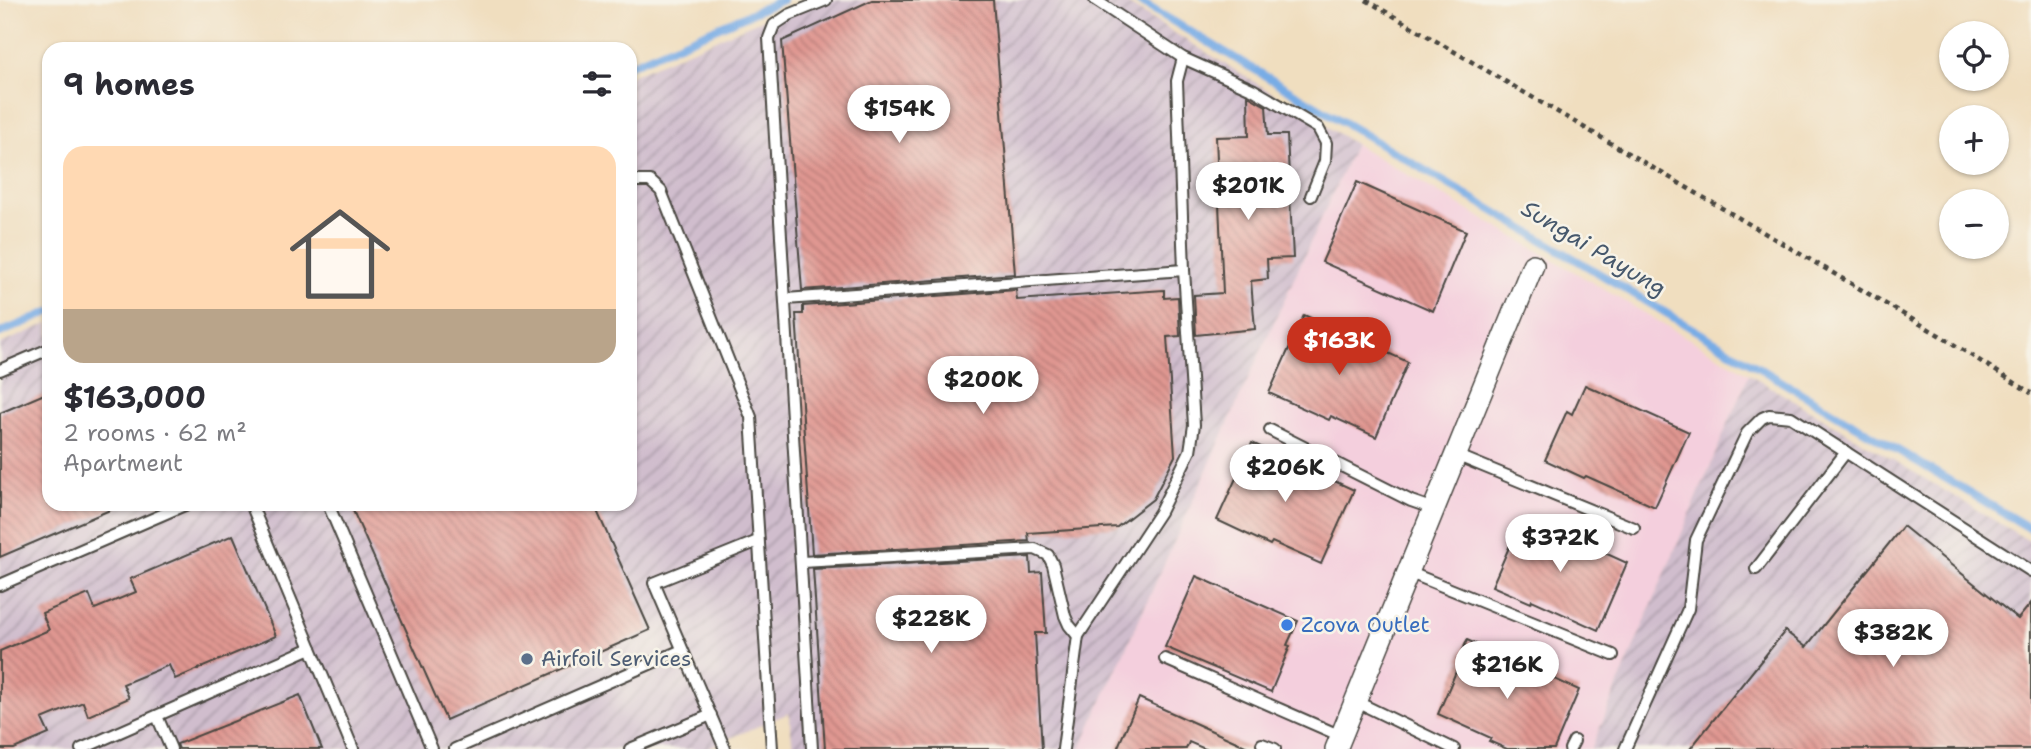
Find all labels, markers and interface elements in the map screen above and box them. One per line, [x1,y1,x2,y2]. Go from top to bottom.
map controls [1939,21,2009,259]
button: locate [1939,21,2009,91]
text: 9 homes [63,64,195,105]
icon: filters [578,65,616,103]
pin: $154K [850,86,948,145]
text: $154K [863,93,935,123]
button: + [1939,105,2009,175]
pin: $201K [1199,162,1297,222]
text: $201K [1212,170,1284,200]
button: − [1939,189,2009,259]
icon: home [277,191,403,317]
water label: Sungai Payung [1516,193,1672,303]
pin: $163K [1290,318,1388,377]
text: $163K [1303,325,1375,355]
pin: $200K [934,356,1032,416]
text: $200K [944,364,1022,394]
text: $163,000 [63,377,206,418]
text: 2 rooms · 62 m² [63,418,247,448]
pin: $206K [1236,444,1334,504]
text: Apartment [63,448,183,478]
text: $206K [1246,452,1324,482]
pin: $372K [1511,514,1609,574]
text: $372K [1521,522,1599,552]
pin: $228K [882,596,980,655]
text: $228K [892,603,970,633]
pin: $382K [1844,610,1942,669]
place label: Zcova Outlet [1301,611,1430,639]
marker: Zcova Outlet [1279,617,1295,633]
text: $382K [1853,617,1933,647]
pin: $216K [1458,642,1556,701]
place label: Airfoil Services [541,645,692,673]
text: $216K [1471,649,1543,679]
marker: Airfoil Services [519,651,535,667]

